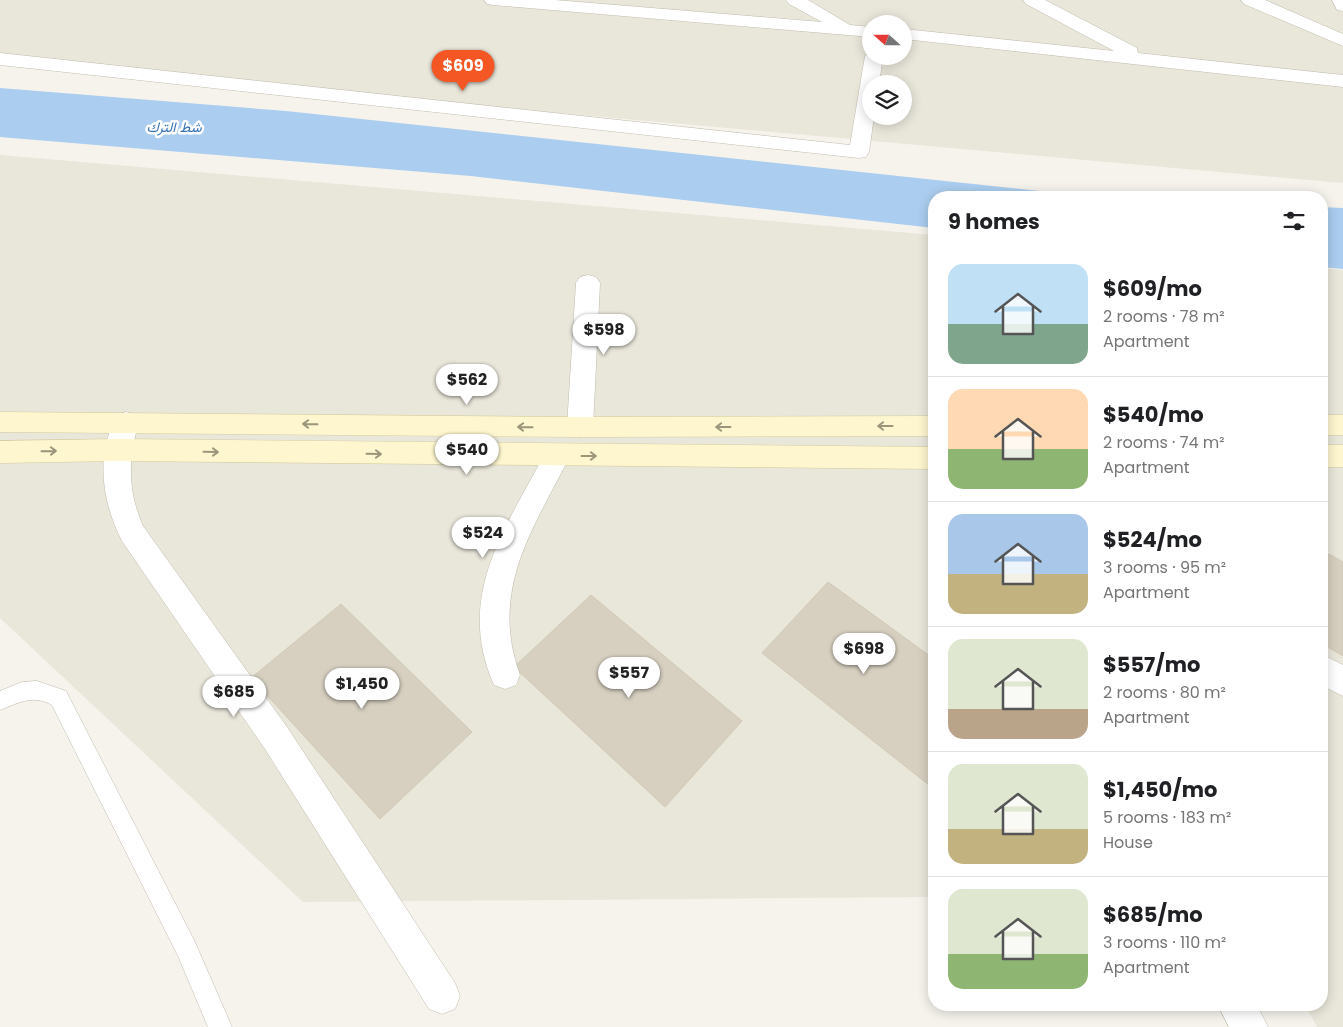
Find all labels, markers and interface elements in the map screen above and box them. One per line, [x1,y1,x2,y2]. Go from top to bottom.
north arrow [862,15,912,65]
map controls [862,15,912,125]
pin: $609 [433,49,493,92]
text: $609 [443,54,484,77]
button: layers [862,75,912,125]
water label: شط الترك [147,117,202,137]
text: 9 homes [948,207,1040,236]
icon: filters [1280,207,1308,235]
text: $609/mo [1103,274,1202,303]
icon: home [988,284,1048,344]
text: 2 rooms · 78 m² [1103,305,1225,328]
pin: $598 [574,314,634,356]
text: $598 [583,318,625,341]
text: Apartment [1103,330,1190,353]
pin: $562 [437,364,497,406]
text: $562 [447,368,487,391]
text: $540/mo [1103,400,1204,429]
icon: home [988,409,1048,469]
one-way arrow [302,419,318,429]
one-way arrow [877,421,894,431]
one-way arrow [517,422,534,432]
one-way arrow [715,422,731,432]
text: 2 rooms · 74 m² [1103,431,1225,454]
pin: $540 [437,434,497,476]
text: $540 [446,438,488,461]
one-way arrow [40,446,56,456]
one-way arrow [202,447,219,457]
one-way arrow [365,449,381,459]
one-way arrow [580,451,596,461]
text: Apartment [1103,456,1190,479]
pin: $524 [453,516,513,559]
text: $524 [463,521,503,544]
text: $524/mo [1103,525,1202,554]
icon: home [988,534,1048,594]
text: 3 rooms · 95 m² [1103,556,1226,579]
text: Apartment [1103,581,1190,604]
pin: $698 [834,632,894,675]
text: $698 [844,637,884,660]
text: $557/mo [1103,650,1200,679]
pin: $557 [599,656,659,699]
icon: home [988,659,1048,719]
text: $557 [609,661,649,684]
pin: $1,450 [321,668,403,710]
text: $1,450 [336,672,388,695]
pin: $685 [204,676,264,718]
text: $685 [213,680,255,703]
text: 2 rooms · 80 m² [1103,681,1226,704]
text: Apartment [1103,706,1190,729]
text: $1,450/mo [1103,775,1217,804]
icon: home [988,784,1048,844]
text: 5 rooms · 183 m² [1103,806,1231,829]
text: House [1103,831,1153,854]
text: $685/mo [1103,900,1203,929]
icon: home [988,909,1048,969]
text: 3 rooms · 110 m² [1103,931,1226,954]
text: Apartment [1103,956,1190,979]

